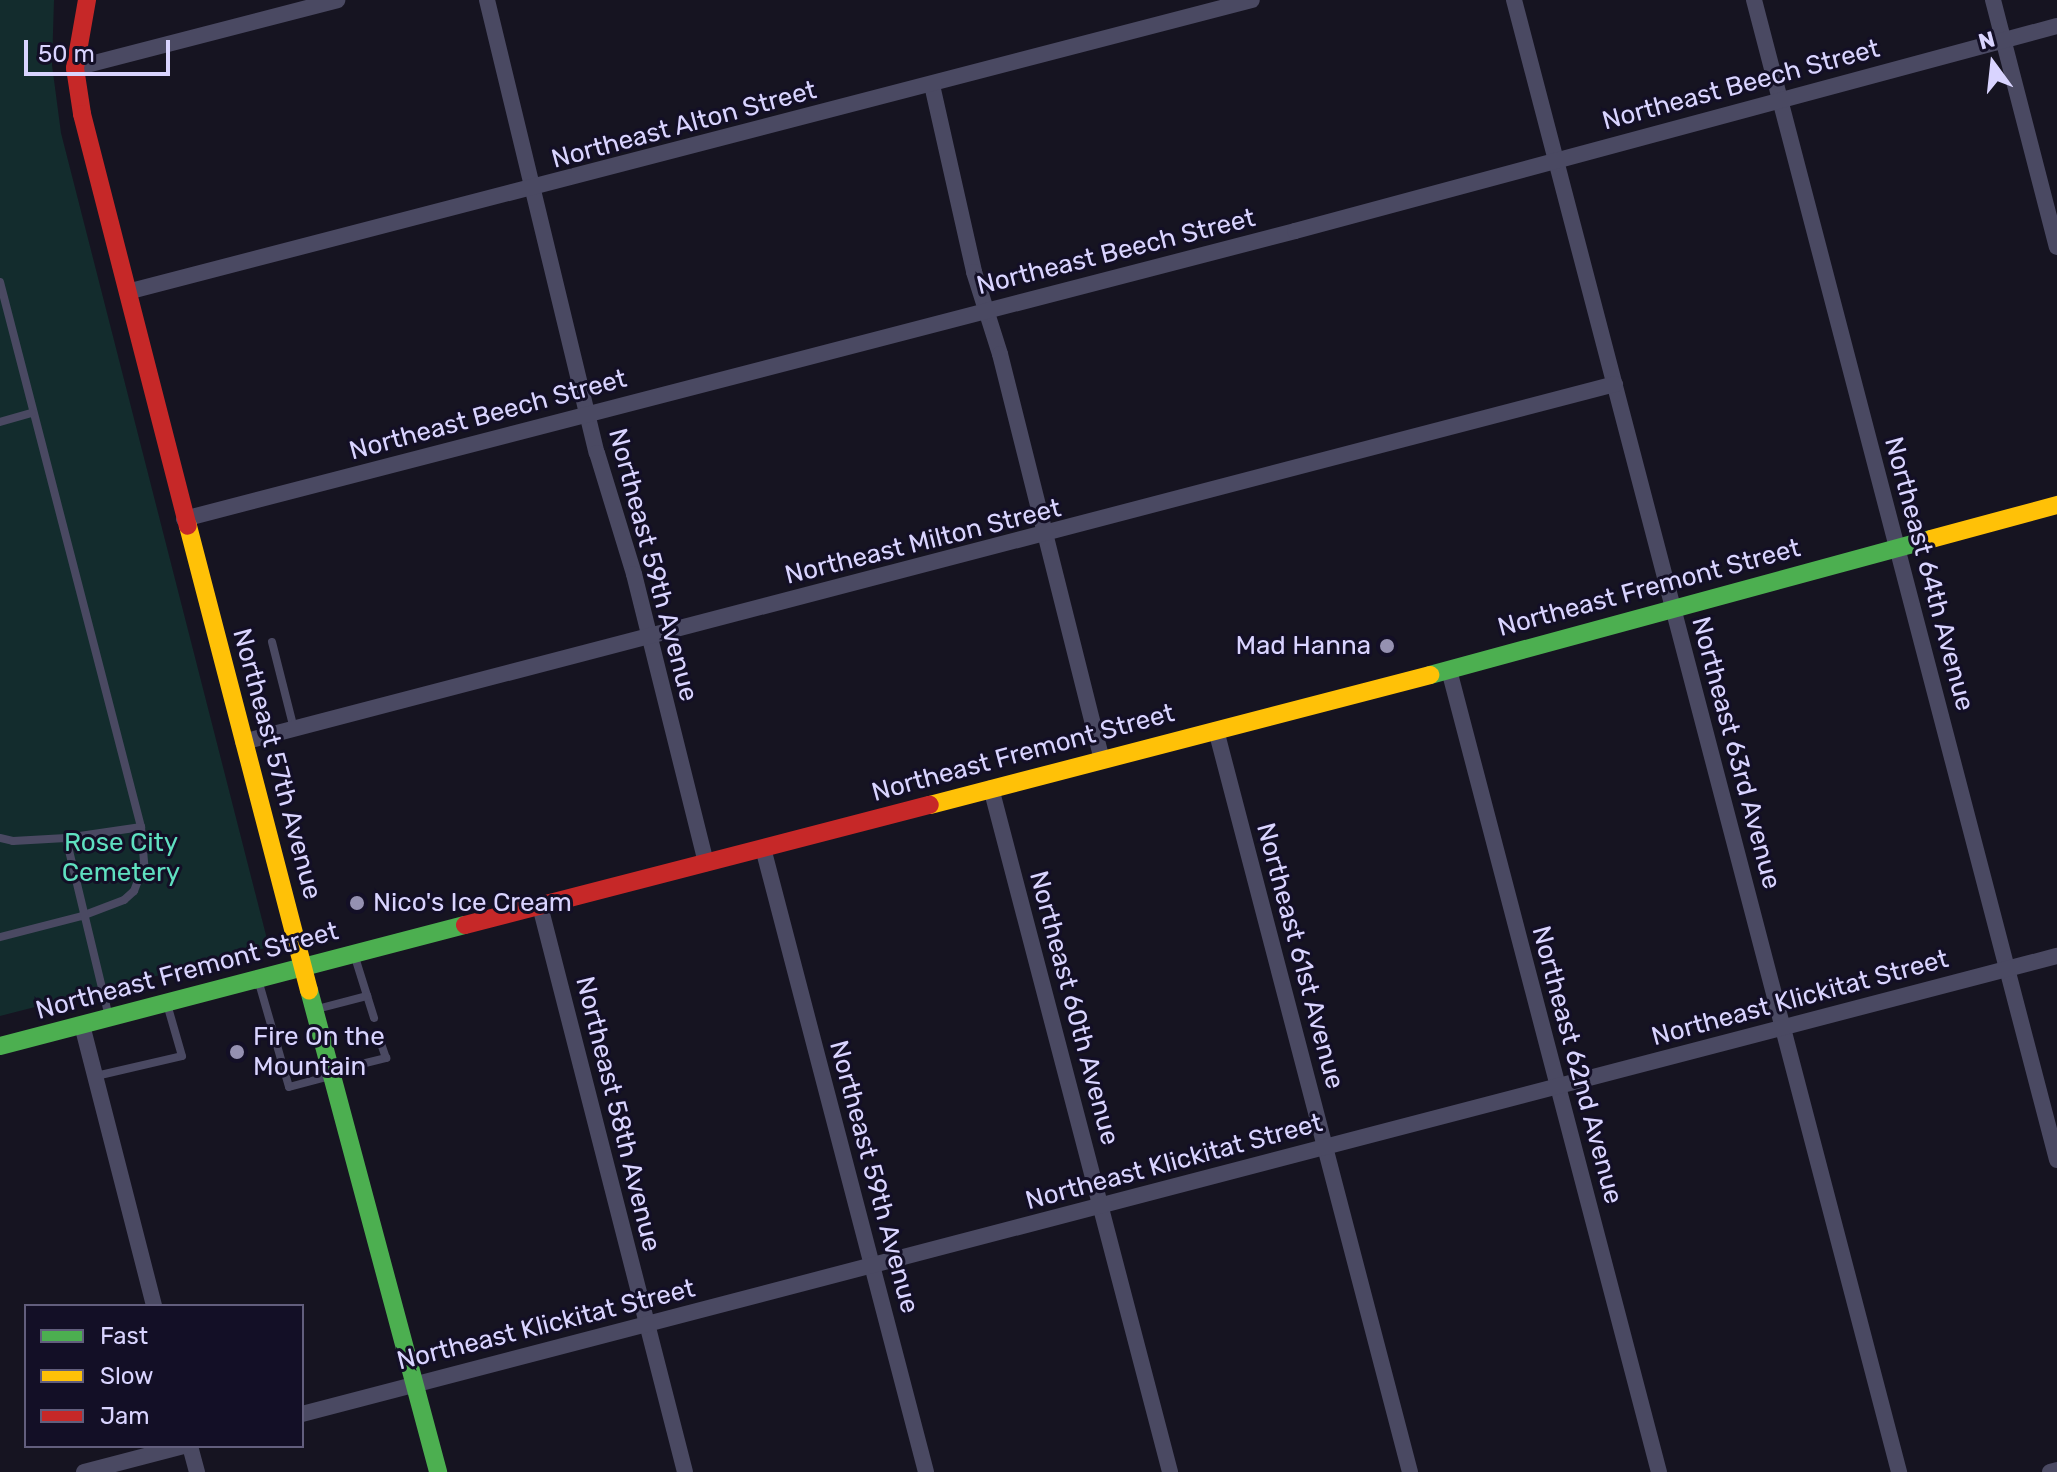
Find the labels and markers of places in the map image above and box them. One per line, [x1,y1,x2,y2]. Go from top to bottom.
place label: Mad Hanna [1235,630,1371,662]
marker: Mad Hanna [1378,637,1396,655]
place label: Nico's Ice Cream [373,887,572,919]
marker: Nico's Ice Cream [348,894,366,912]
place label: Fire On the Mountain [253,1021,385,1082]
marker: Fire On the Mountain [228,1043,246,1061]

